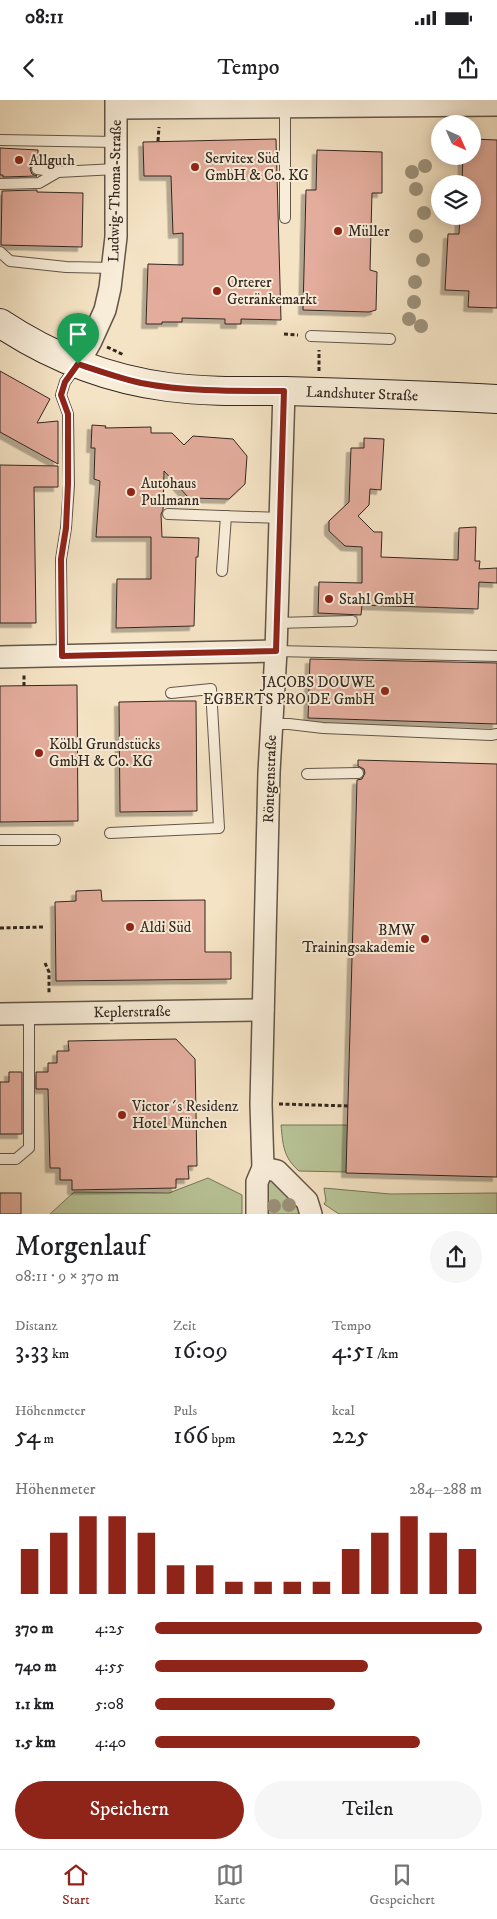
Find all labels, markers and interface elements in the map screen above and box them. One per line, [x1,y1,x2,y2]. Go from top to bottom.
text: 08:11 [25,6,64,29]
icon: back [15,54,43,82]
text: Tempo [218,54,279,81]
icon: share [454,54,482,82]
north arrow [431,115,481,165]
map controls [431,115,481,225]
street label: Ludwig-Thoma-Straße [104,120,126,262]
place label: Servitex Süd GmbH & Co. KG [205,149,309,185]
place label: Allguth [29,151,75,170]
marker: Allguth [13,154,25,166]
marker: Servitex Süd GmbH & Co. KG [189,161,201,173]
button: layers [431,175,481,225]
place label: Müller [348,222,390,241]
marker: Müller [332,225,344,237]
place label: Orterer Getränkemarkt [227,273,317,309]
marker: Orterer Getränkemarkt [211,285,223,297]
pin [57,313,99,364]
icon: arrive [64,320,92,348]
street label: Landshuter Straße [306,383,418,405]
place label: Autohaus Pullmann [141,474,199,510]
marker: Autohaus Pullmann [125,486,137,498]
place label: Stahl GmbH [339,590,415,609]
marker: Stahl GmbH [323,593,335,605]
place label: JACOBS DOUWE EGBERTS PRO DE GmbH [203,673,375,709]
marker: JACOBS DOUWE EGBERTS PRO DE GmbH [379,685,391,697]
place label: Kölbl Grundstücks GmbH & Co. KG [49,735,160,771]
street label: Röntgenstraße [259,735,281,823]
marker: Kölbl Grundstücks GmbH & Co. KG [33,747,45,759]
place label: Aldi Süd [140,918,192,937]
marker: Aldi Süd [124,921,136,933]
place label: BMW Trainingsakademie [302,921,415,957]
marker: BMW Trainingsakademie [419,933,431,945]
street label: Keplerstraße [93,1002,171,1022]
place label: Victor´s Residenz Hotel München [131,1097,239,1133]
marker: Victor´s Residenz Hotel München [116,1109,128,1121]
text: Morgenlauf [15,1229,147,1264]
button: share [430,1231,482,1283]
text: 08:11 · 9 × 370 m [15,1266,119,1286]
text: Distanz [15,1317,58,1335]
text: Zeit [173,1317,196,1335]
text: Tempo [332,1317,371,1335]
text: 3.33 [15,1335,49,1366]
text: 16:09 [173,1335,228,1366]
text: 4:51 [332,1335,374,1366]
text: km [49,1345,69,1363]
text: /km [374,1345,398,1363]
text: Höhenmeter [15,1402,85,1420]
text: Puls [173,1402,197,1420]
text: kcal [332,1402,355,1420]
text: 54 [15,1420,41,1451]
text: 166 [173,1420,208,1451]
text: 225 [332,1420,369,1451]
text: m [41,1430,54,1448]
text: bpm [208,1430,236,1448]
text: Höhenmeter [15,1479,96,1499]
text: 284–288 m [409,1479,482,1499]
text: 370 m [15,1618,53,1638]
text: 4:25 [95,1618,124,1638]
text: 740 m [15,1656,56,1676]
text: 4:55 [95,1656,124,1676]
text: 1.1 km [15,1694,54,1714]
text: 5:08 [95,1694,124,1714]
text: 1.5 km [15,1732,56,1752]
text: 4:40 [95,1732,126,1752]
button: Speichern [15,1781,244,1839]
button: Teilen [254,1781,482,1839]
tab: Start [62,1861,90,1909]
tab: Karte [214,1861,245,1909]
tab: Gespeichert [369,1861,435,1909]

